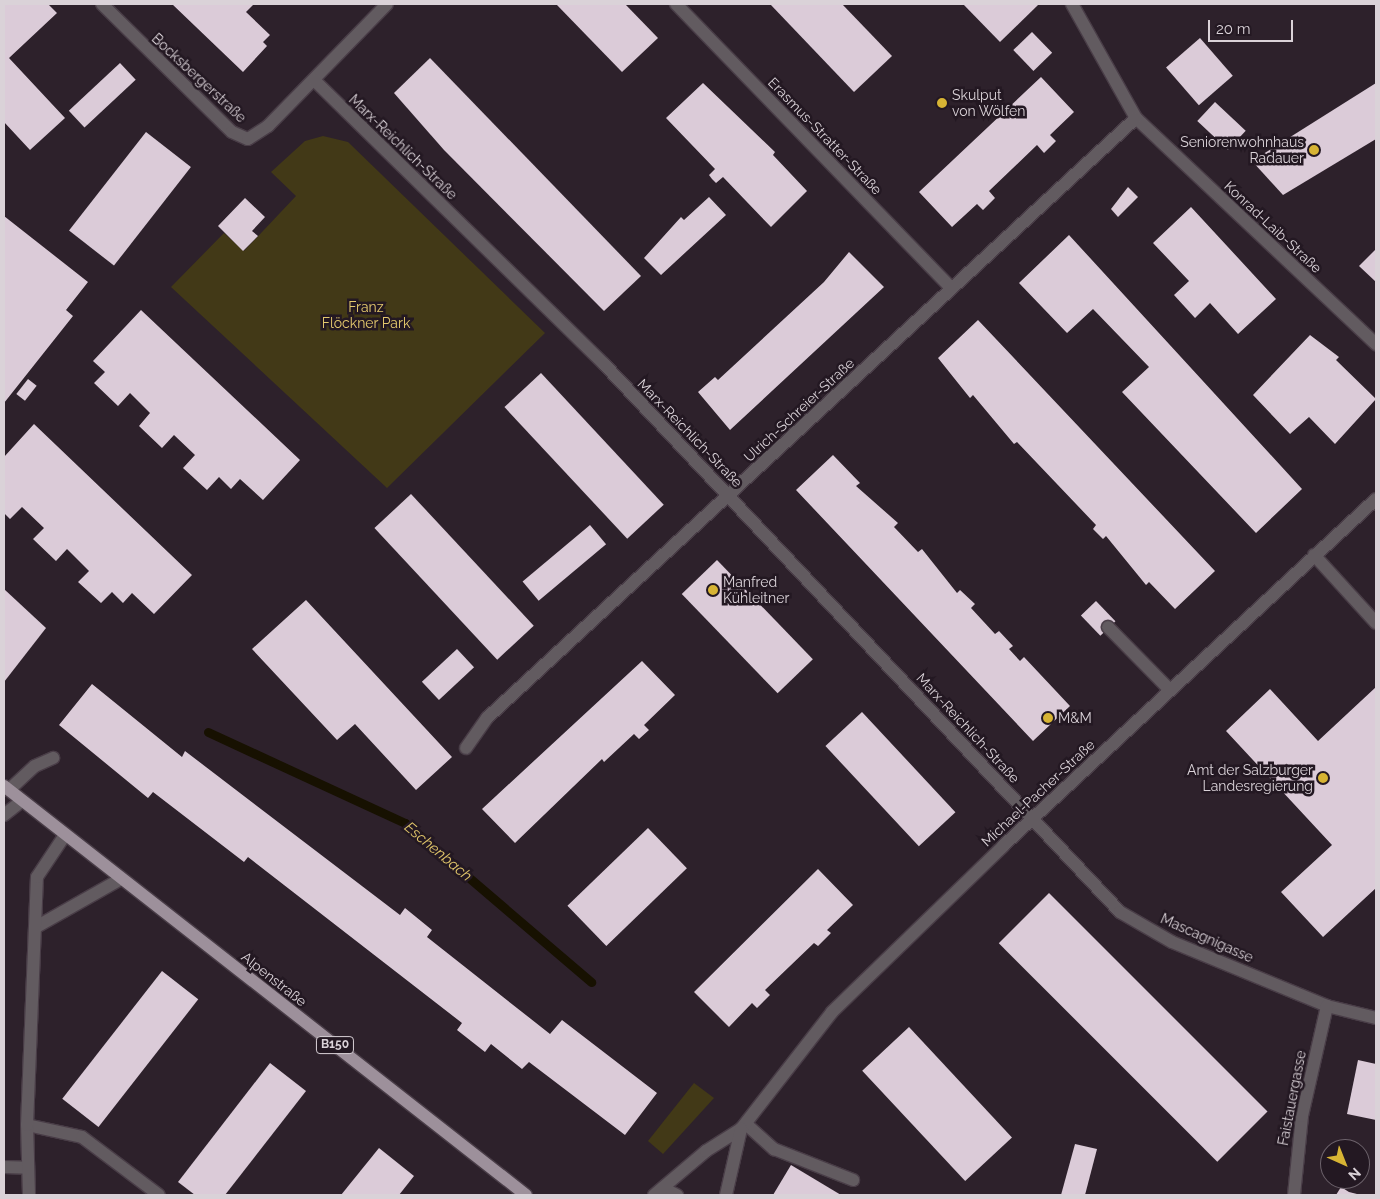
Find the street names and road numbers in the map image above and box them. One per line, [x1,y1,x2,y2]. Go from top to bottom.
street label: Bocksbergerstraße [148,30,250,126]
street label: Erasmus-Stratter-Straße [765,74,885,198]
street label: Marx-Reichlich-Straße [346,91,460,203]
street label: Konrad-Laib-Straße [1221,178,1325,276]
street label: Ulrich-Schreier-Straße [740,355,858,465]
street label: Marx-Reichlich-Straße [634,376,746,490]
street label: Marx-Reichlich-Straße [913,670,1023,786]
street label: Michael-Pacher-Straße [978,736,1098,850]
street label: Mascagnigasse [1158,910,1256,966]
street label: Alpenstraße [238,948,310,1010]
road number: B150 [315,1036,355,1054]
street label: Faistauergasse [1275,1049,1309,1147]

